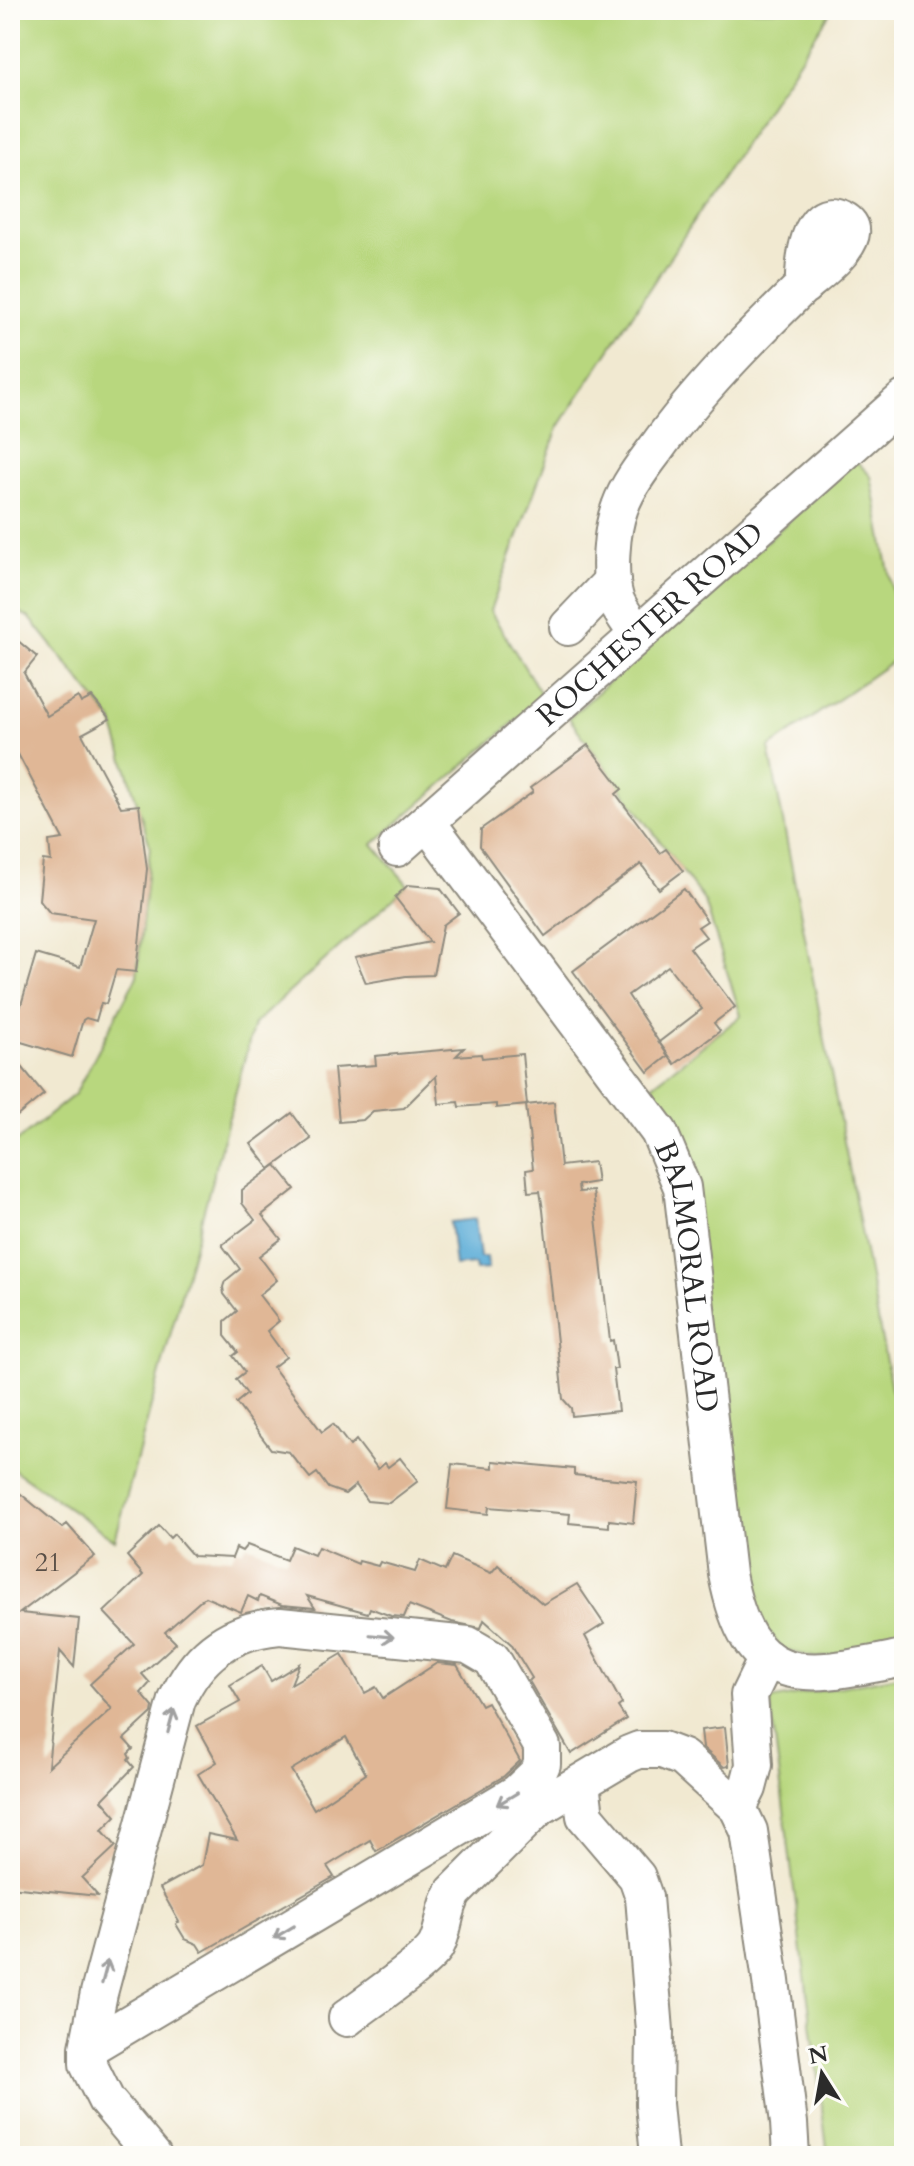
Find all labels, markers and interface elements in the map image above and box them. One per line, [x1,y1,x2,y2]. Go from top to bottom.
street label: ROCHESTER ROAD [528,512,772,735]
street label: BALMORAL ROAD [644,1135,729,1414]
house number: 21 [35,1545,61,1580]
one-way arrow [368,1629,395,1644]
one-way arrow [165,1708,180,1734]
one-way arrow [496,1791,519,1807]
one-way arrow [273,1924,296,1940]
one-way arrow [98,1960,113,1986]
north arrow [782,2034,862,2114]
text: N [806,2039,831,2072]

